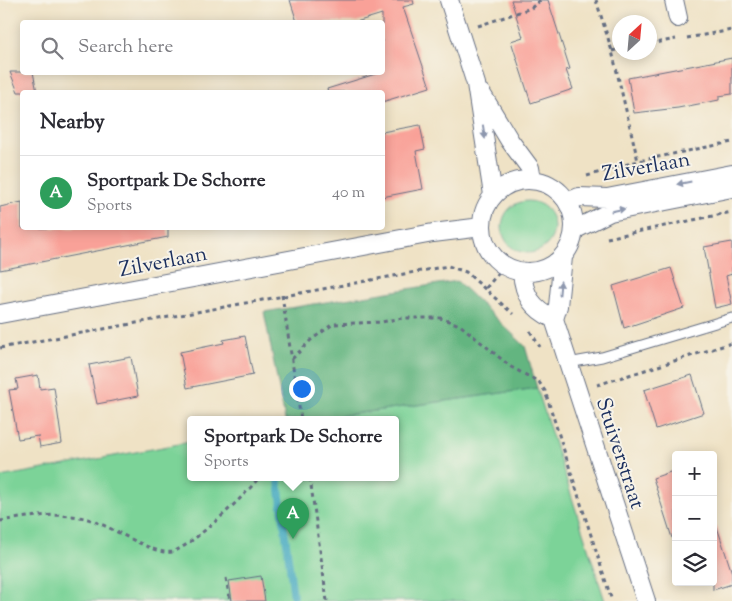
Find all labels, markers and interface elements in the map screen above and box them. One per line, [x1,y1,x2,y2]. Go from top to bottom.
north arrow [612,15,657,60]
search box [20,20,385,75]
icon: search [38,34,66,62]
text: Search here [78,34,173,61]
text: Nearby [40,108,105,138]
one-way arrow [480,124,488,140]
street label: Zilverlaan [600,145,693,190]
text: Sportpark De Schorre [87,168,266,195]
one-way arrow [676,179,692,187]
text: A [50,182,63,205]
text: 40 m [332,182,365,205]
text: Sports [87,195,132,218]
one-way arrow [611,206,627,214]
street label: Zilverlaan [117,240,210,286]
one-way arrow [556,280,564,296]
your location [289,376,315,402]
street label: Stuiverstraat [587,394,651,513]
popup [187,416,399,481]
text: Sportpark De Schorre [204,424,382,451]
text: Sports [204,451,249,474]
map controls [672,451,717,586]
button: + [672,451,717,496]
button: − [672,496,717,541]
pin: A [277,498,309,539]
button: layers [672,541,717,586]

